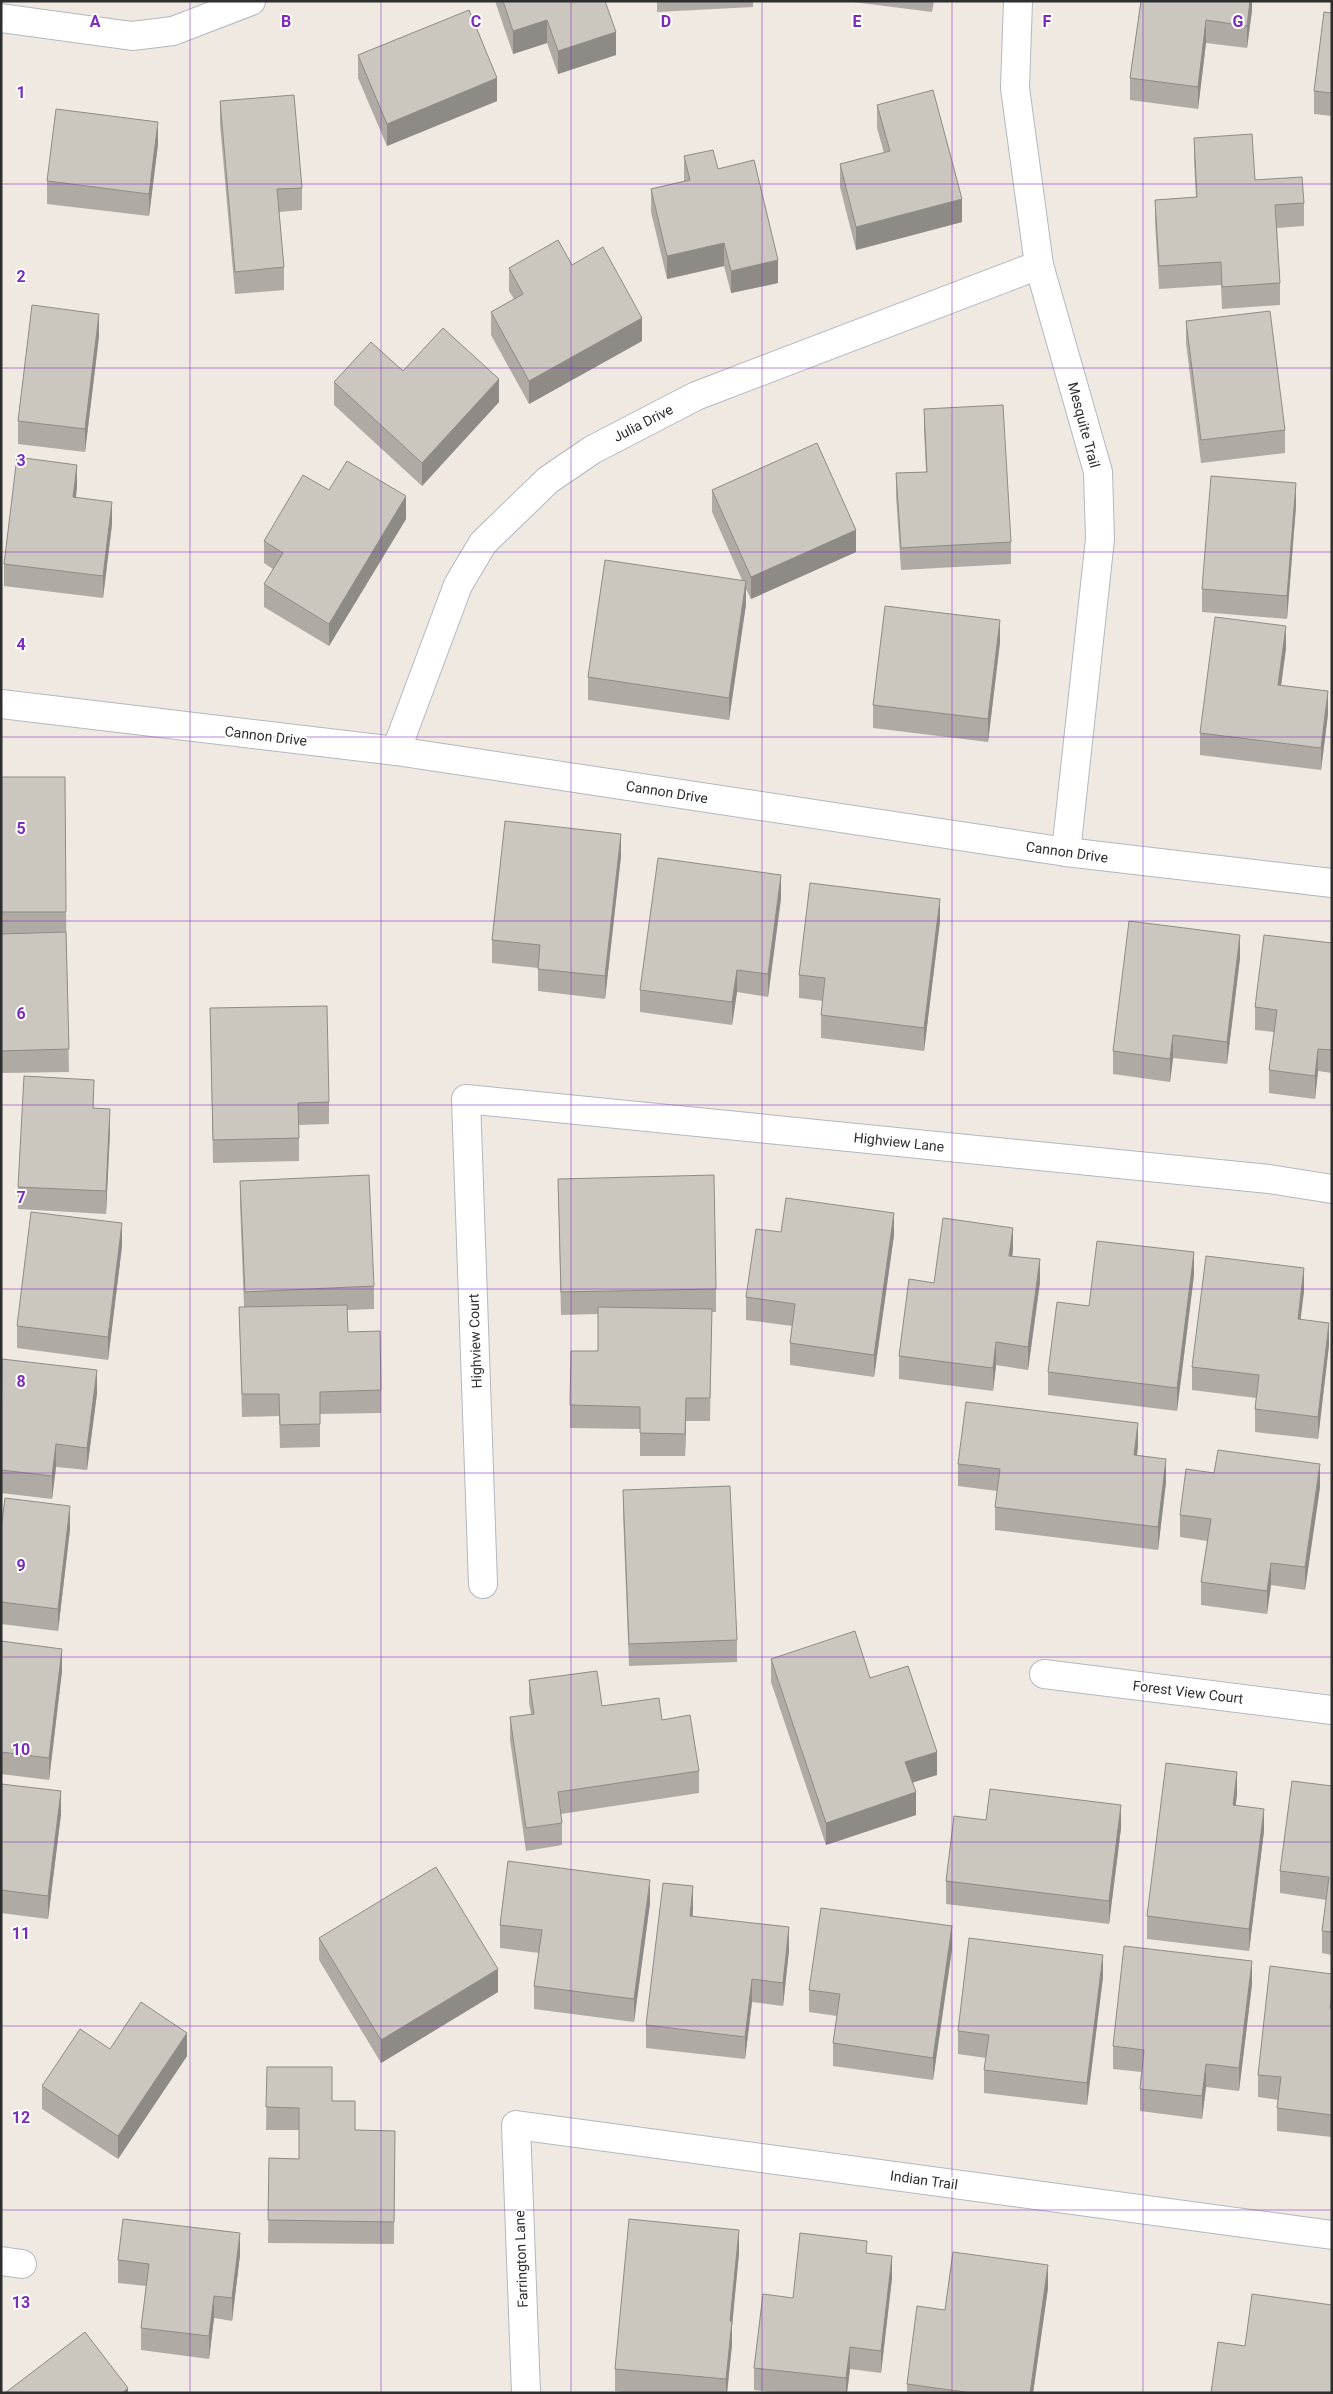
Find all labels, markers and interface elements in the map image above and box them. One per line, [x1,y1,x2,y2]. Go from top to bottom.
text: A [90,12,101,31]
text: B [281,12,291,31]
text: C [471,12,481,31]
text: D [661,12,671,31]
text: E [853,12,862,31]
text: F [1043,12,1052,31]
text: G [1233,12,1244,31]
text: 1 [16,83,26,102]
text: 2 [16,267,26,286]
street label: Mesquite Trail [1065,380,1103,470]
street label: Julia Drive [611,401,675,445]
text: 3 [16,451,26,470]
text: 4 [16,635,26,654]
street label: Cannon Drive [224,723,308,749]
street label: Cannon Drive [625,778,709,806]
text: 5 [16,819,26,838]
street label: Cannon Drive [1025,838,1109,866]
text: 6 [16,1004,26,1023]
street label: Highview Lane [853,1129,945,1155]
text: 7 [16,1188,26,1207]
street label: Highview Court [465,1293,485,1389]
text: 8 [16,1372,26,1391]
text: 9 [16,1556,26,1575]
street label: Forest View Court [1132,1677,1245,1707]
text: 10 [12,1740,30,1759]
text: 11 [12,1924,30,1943]
text: 12 [12,2108,30,2127]
street label: Indian Trail [889,2167,959,2193]
street label: Farrington Lane [511,2210,531,2308]
text: 13 [12,2293,30,2312]

